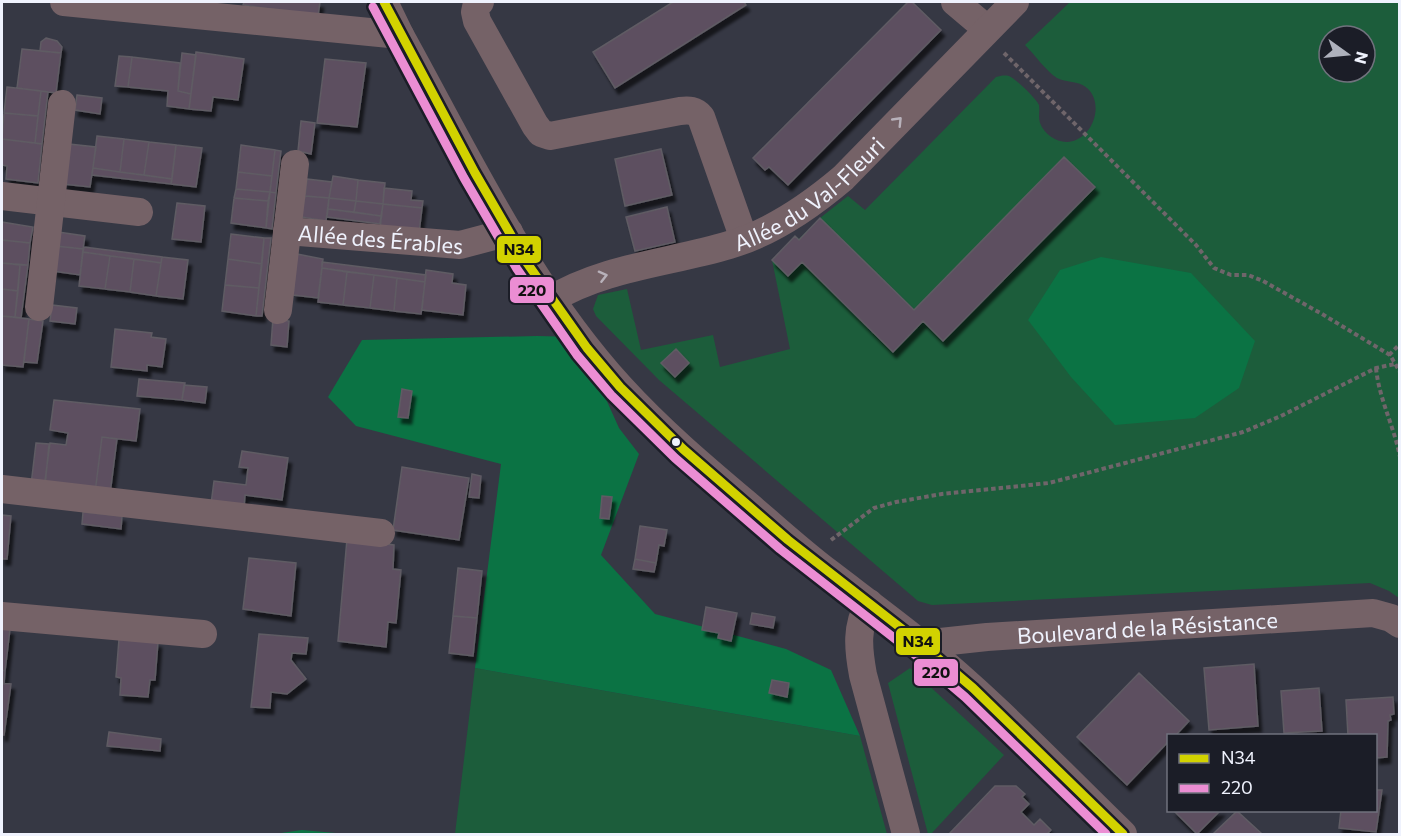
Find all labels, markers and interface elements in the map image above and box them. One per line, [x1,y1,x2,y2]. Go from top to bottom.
north arrow [1317,24,1377,84]
text: N [1351,50,1373,66]
one-way arrow [891,118,902,129]
street label: Allée du Val-Fleuri [730,131,890,256]
street label: Allée des Érables [297,218,464,259]
line badge: N34 [496,235,542,264]
text: N34 [503,239,535,258]
one-way arrow [598,271,608,284]
line badge: 220 [509,276,555,304]
text: 220 [518,280,546,299]
unlabelled marker [670,436,682,448]
street label: Boulevard de la Résistance [1016,605,1279,649]
line badge: N34 [895,627,941,656]
text: N34 [902,631,934,650]
line badge: 220 [913,658,959,687]
text: 220 [922,662,950,681]
legend [1167,734,1377,812]
text: N34 [1221,746,1256,768]
text: 220 [1221,776,1253,798]

